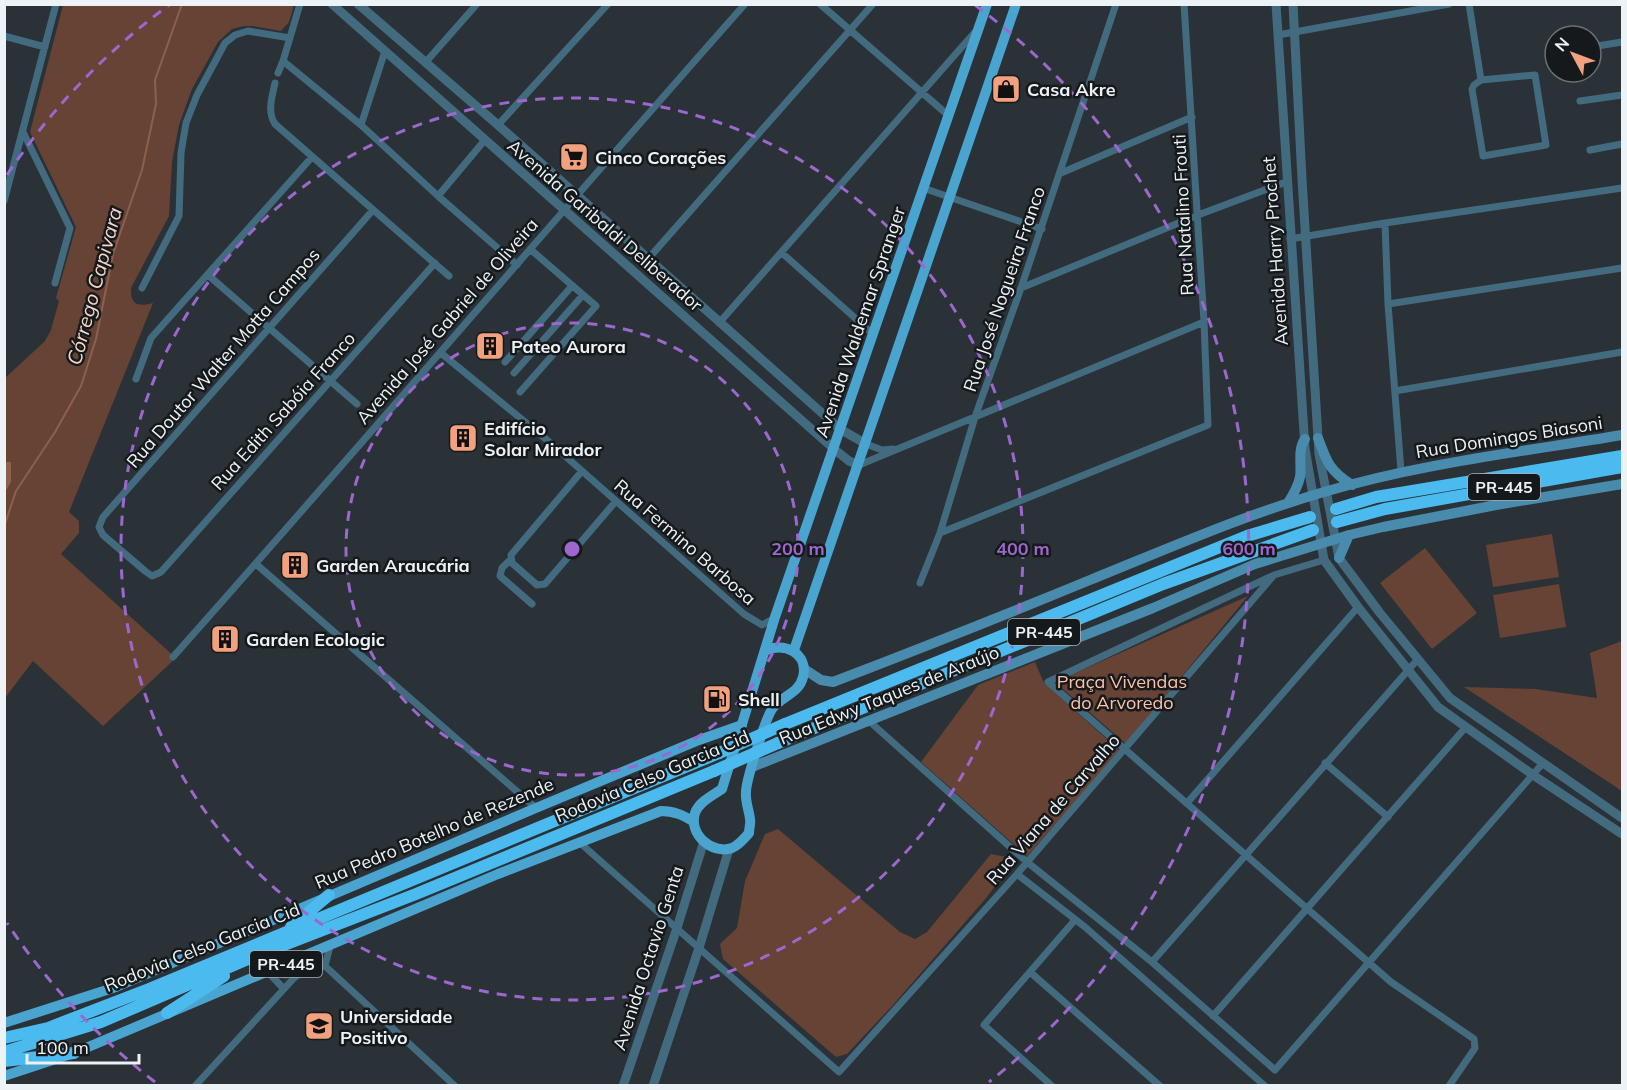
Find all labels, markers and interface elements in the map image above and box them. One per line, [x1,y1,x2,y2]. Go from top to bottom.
north arrow [1543,24,1603,84]
text: N [1550,33,1573,55]
shop icon: Casa Akre [990,73,1022,105]
place label: Casa Akre [1027,78,1116,101]
street label: Avenida Garibaldi Deliberador [503,134,708,316]
street label: Rua Natalino Frouti [1167,134,1199,296]
supermarket icon: Cinco Corações [558,141,590,173]
place label: Cinco Corações [595,146,726,169]
street label: Avenida Harry Prochet [1257,156,1293,346]
street label: Rua José Nogueira Franco [958,183,1050,395]
street label: Avenida Waldemar Spranger [810,203,911,440]
water label: Córrego Capivara [61,204,127,368]
street label: Avenida José Gabriel de Oliveira [351,213,543,429]
street label: Rua Doutor Walter Motta Campos [121,243,325,473]
street label: Rua Edith Sabóia Franco [206,327,360,495]
building icon: Pateo Aurora [474,330,506,362]
place label: Pateo Aurora [511,335,626,358]
street label: Rua Domingos Biasoni [1414,411,1604,463]
place label: Edifício Solar Mirador [484,417,602,461]
building icon: Edifício Solar Mirador [447,422,479,454]
street label: Rua Fermino Barbosa [609,474,761,610]
road number: PR-445 [1468,474,1540,500]
text: 200 m [771,537,825,560]
text: 400 m [996,537,1050,560]
text: 600 m [1222,537,1276,560]
centre of rings [562,539,582,559]
building icon: Garden Araucária [279,549,311,581]
place label: Garden Araucária [316,554,470,577]
road number: PR-445 [1008,619,1080,645]
building icon: Garden Ecologic [209,623,241,655]
place label: Garden Ecologic [246,628,385,651]
street label: Rua Edwy Taques de Araújo [776,640,1002,750]
park label: Praça Vivendas do Arvoredo [1057,670,1187,714]
fuel station icon: Shell [701,683,733,715]
place label: Shell [738,688,780,711]
street label: Rodovia Celso Garcia Cid [551,725,753,827]
street label: Rua Viana de Carvalho [981,729,1125,889]
street label: Rua Pedro Botelho de Rezende [311,772,557,894]
street label: Avenida Octavio Genta [607,863,689,1053]
street label: Rodovia Celso Garcia Cid [101,897,303,997]
road number: PR-445 [250,951,322,977]
place label: Universidade Positivo [340,1005,453,1049]
school or university icon: Universidade Positivo [303,1010,335,1042]
scale bar [27,1027,140,1065]
text: 100 m [36,1036,89,1059]

